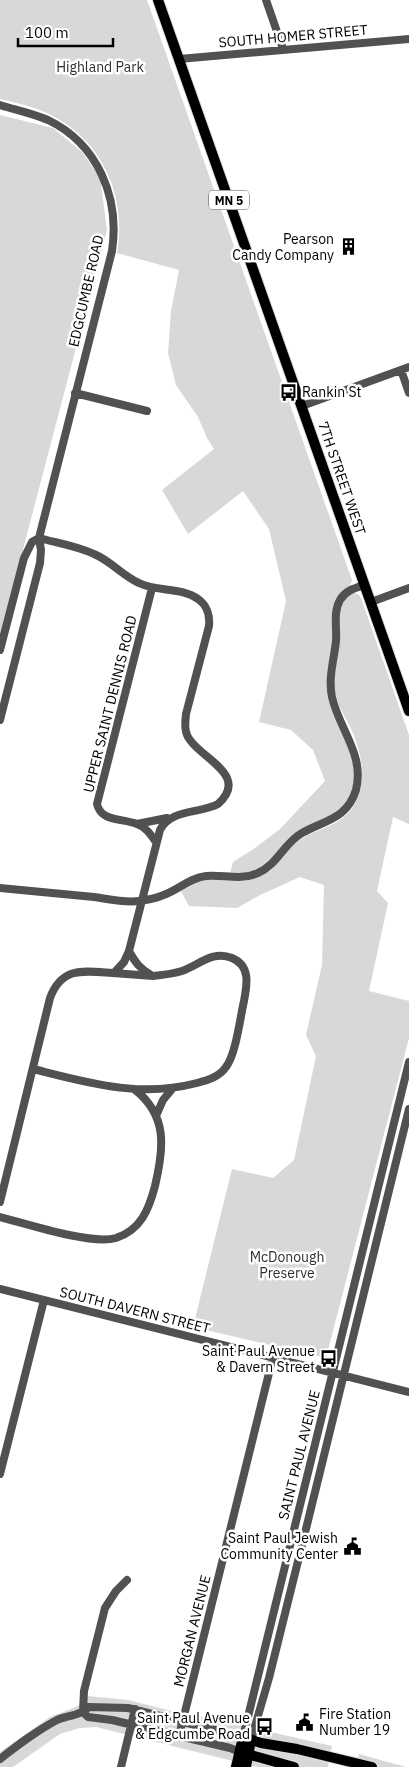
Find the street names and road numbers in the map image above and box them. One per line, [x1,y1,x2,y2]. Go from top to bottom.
street label: SOUTH HOMER STREET [218,21,368,51]
road number: MN 5 [209,190,249,210]
street label: EDGCUMBE ROAD [64,233,108,349]
street label: 7TH STREET WEST [314,419,370,537]
street label: UPPER SAINT DENNIS ROAD [79,613,141,795]
street label: SOUTH DAVERN STREET [58,1283,212,1337]
street label: SAINT PAUL AVENUE [274,1388,324,1522]
street label: MORGAN AVENUE [169,1573,215,1689]

